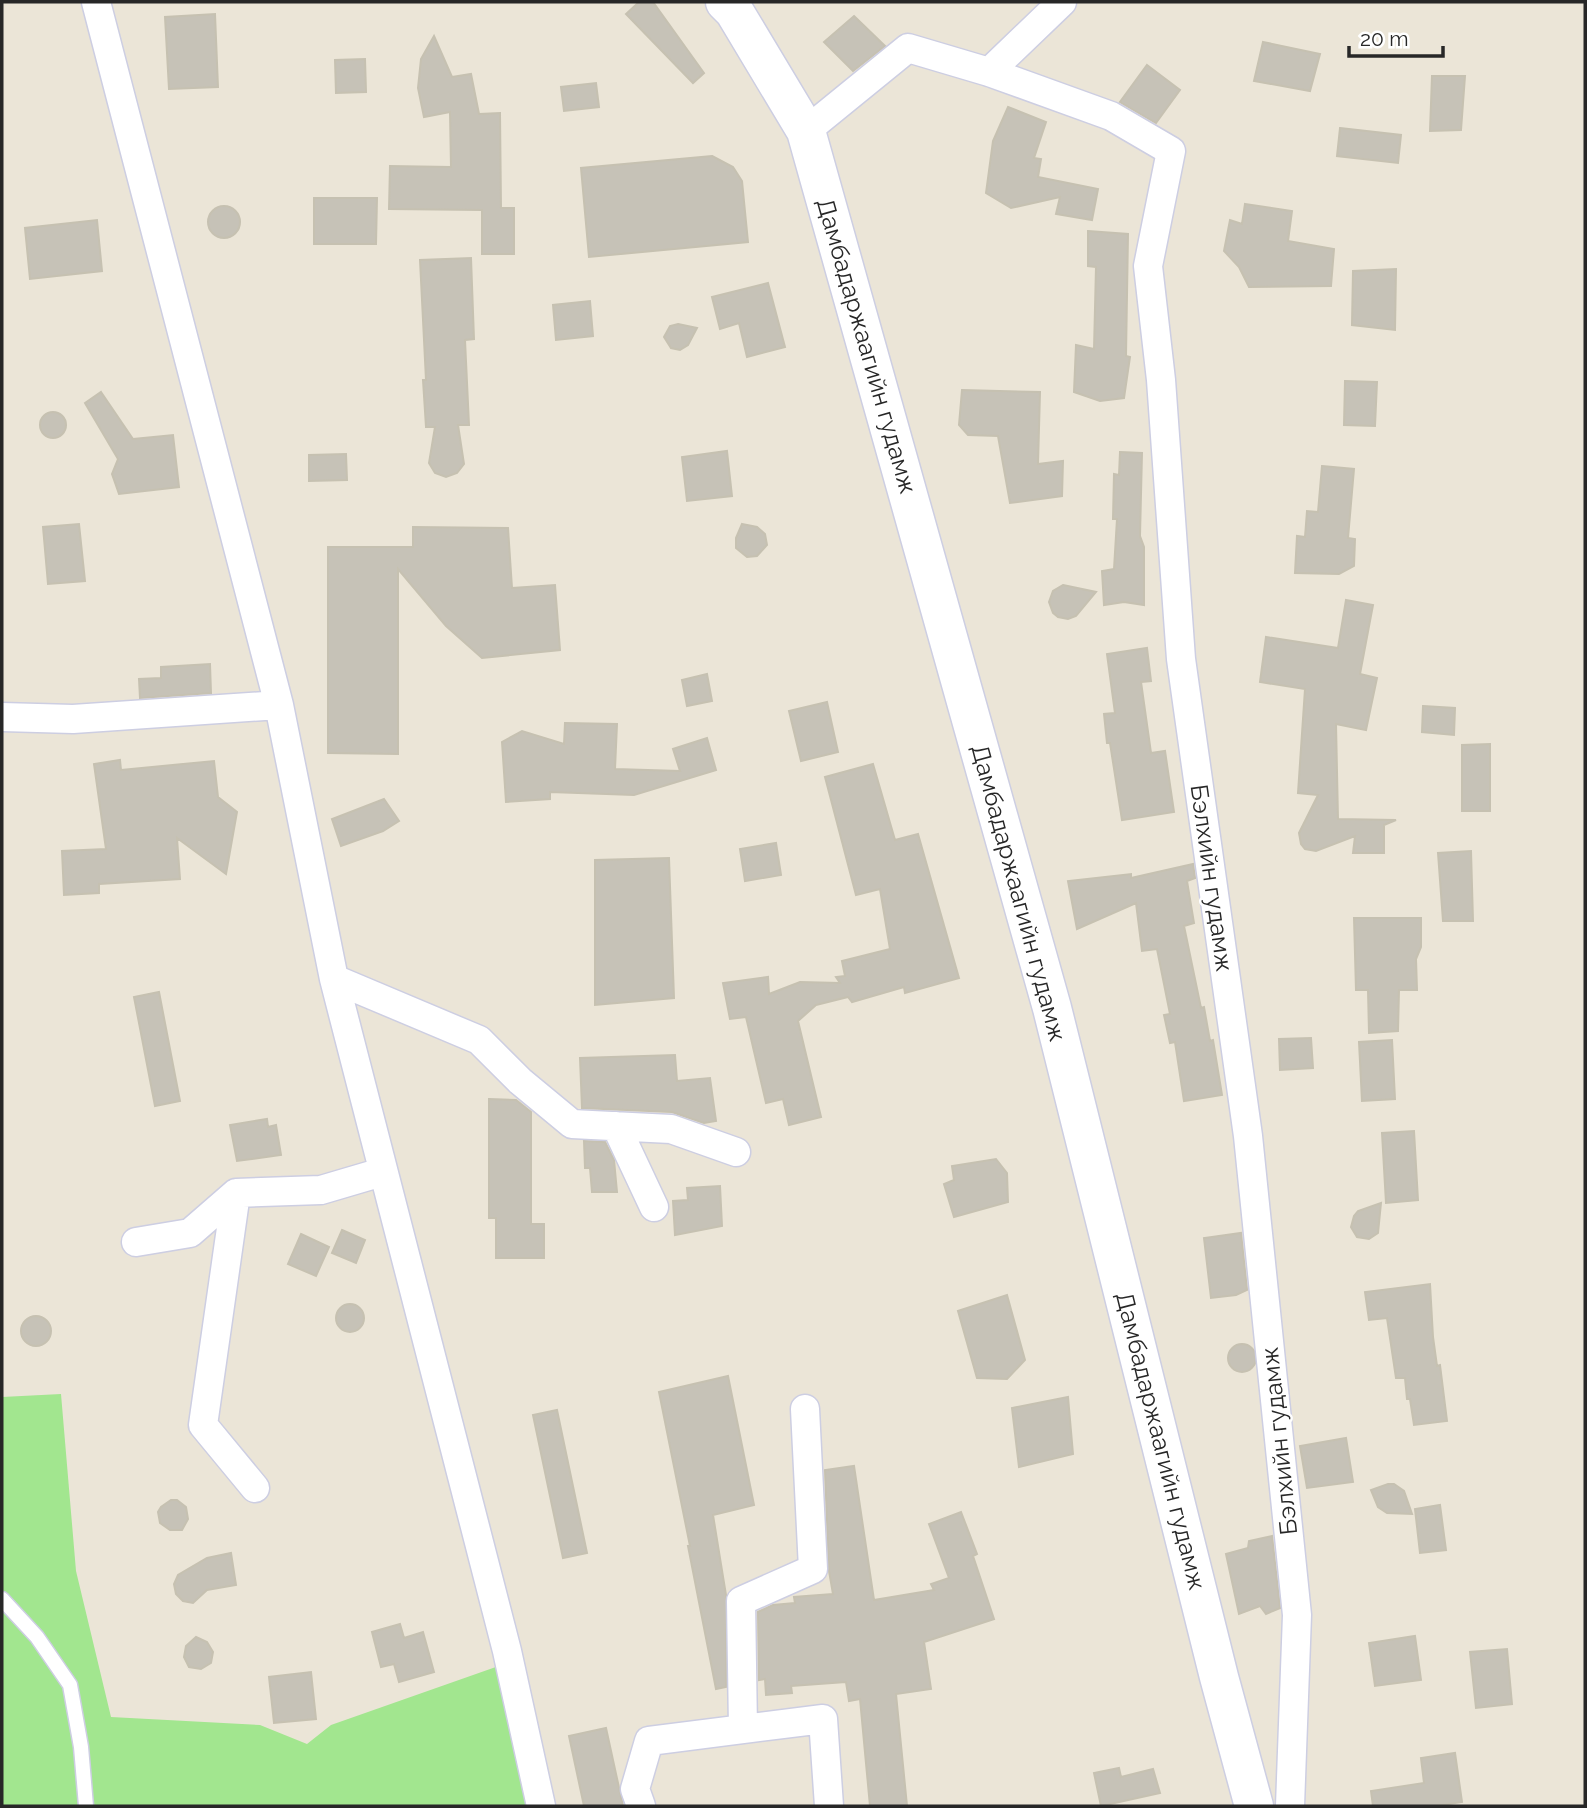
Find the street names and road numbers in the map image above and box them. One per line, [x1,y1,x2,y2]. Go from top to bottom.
street label: Дамбадаржаагийн гудамж [811,195,923,497]
street label: Дамбадаржаагийн гудамж [965,741,1073,1045]
street label: Бэлхийн гудамж [1184,782,1240,974]
street label: Дамбадаржаагийн гудамж [1110,1289,1212,1593]
street label: Бэлхийн гудамж [1255,1346,1303,1536]

